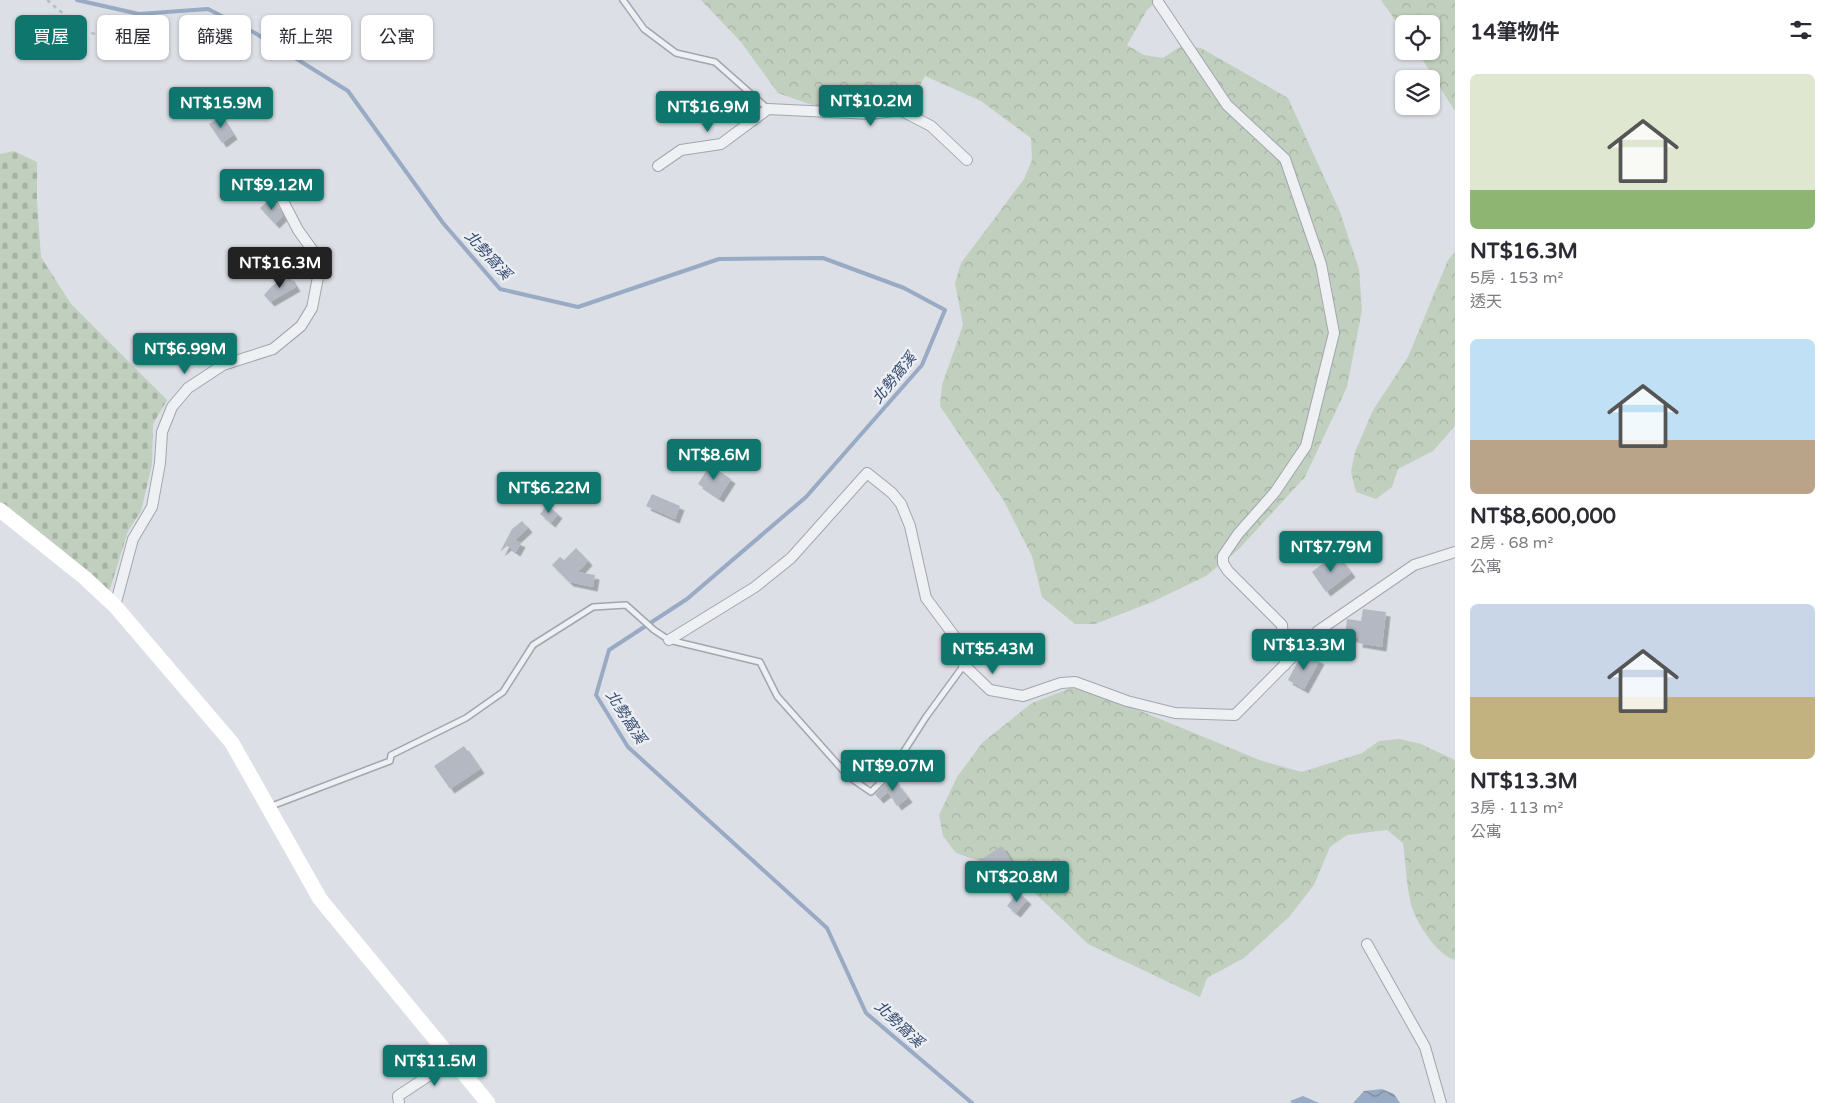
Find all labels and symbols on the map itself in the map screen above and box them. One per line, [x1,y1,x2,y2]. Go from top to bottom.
pin: NT$10.2M [819,84,923,127]
pin: NT$15.9M [169,86,273,129]
pin: NT$16.9M [656,90,760,133]
pin: NT$9.12M [220,168,324,211]
water label: 北勢窩溪 [461,227,516,285]
pin: NT$16.3M [228,246,332,289]
pin: NT$6.99M [133,332,237,375]
water label: 北勢窩溪 [868,347,921,407]
pin: NT$8.6M [668,438,760,481]
pin: NT$6.22M [497,472,601,514]
pin: NT$7.79M [1279,530,1383,573]
pin: NT$13.3M [1252,628,1356,671]
pin: NT$5.43M [941,632,1045,675]
water label: 北勢窩溪 [602,687,651,749]
pin: NT$9.07M [841,750,945,792]
pin: NT$20.8M [965,860,1069,903]
water label: 北勢窩溪 [871,997,929,1052]
pin: NT$11.5M [383,1044,487,1087]

